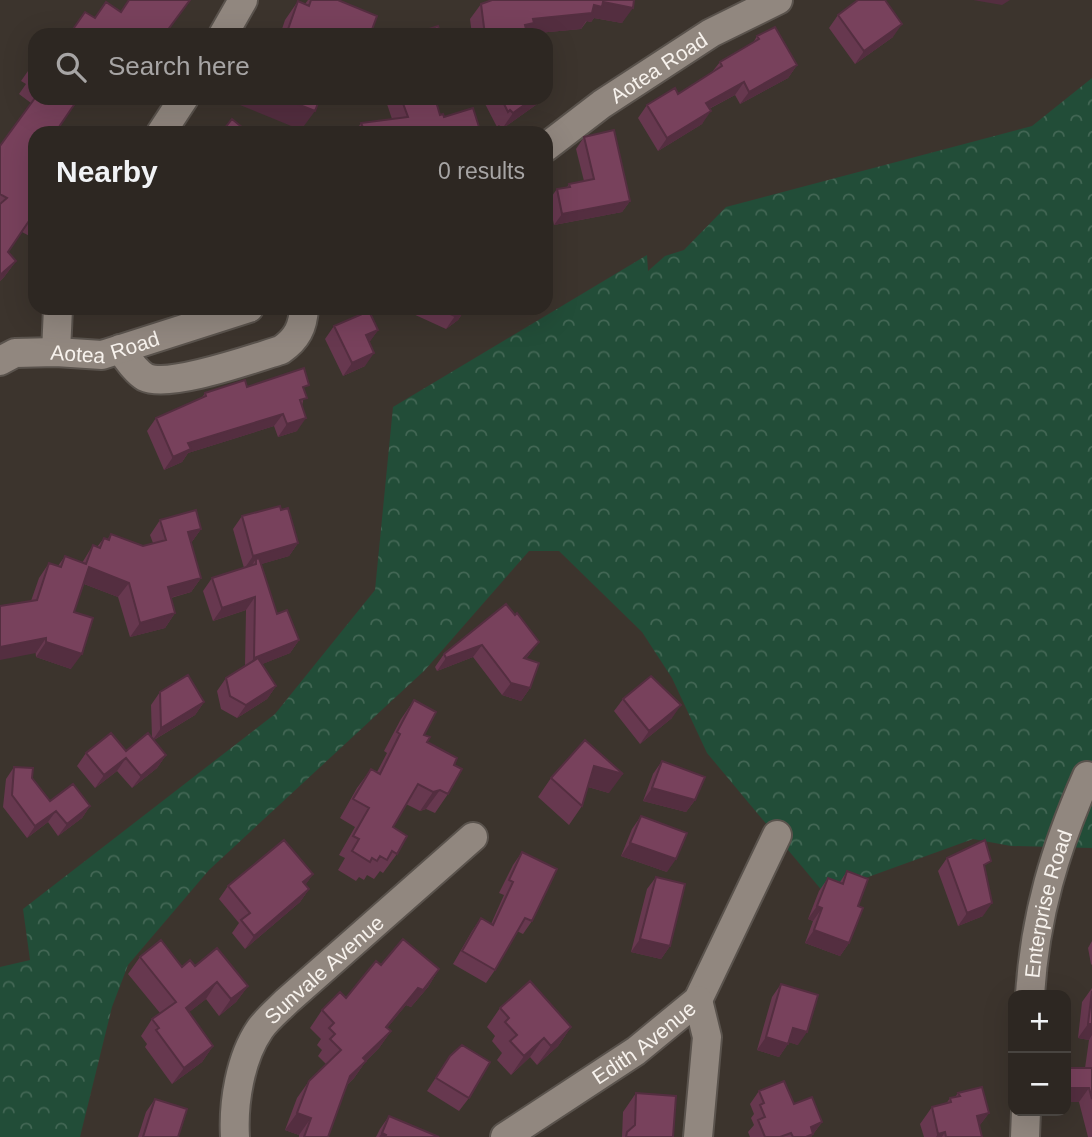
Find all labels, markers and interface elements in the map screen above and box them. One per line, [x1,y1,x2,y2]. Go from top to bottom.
street label: Aotea Road [606,27,711,107]
search box [28,28,553,105]
icon: search [52,48,90,86]
text: Search here [108,51,250,81]
text: Nearby [56,155,158,188]
text: 0 results [438,158,525,184]
street label: Aotea Road [50,326,162,367]
street label: Enterprise Road [1020,827,1076,979]
street label: Sunvale Avenue [259,910,388,1028]
map controls [1008,990,1071,1116]
button: + [1008,990,1071,1053]
street label: Edith Avenue [588,996,700,1088]
button: − [1008,1053,1071,1116]

